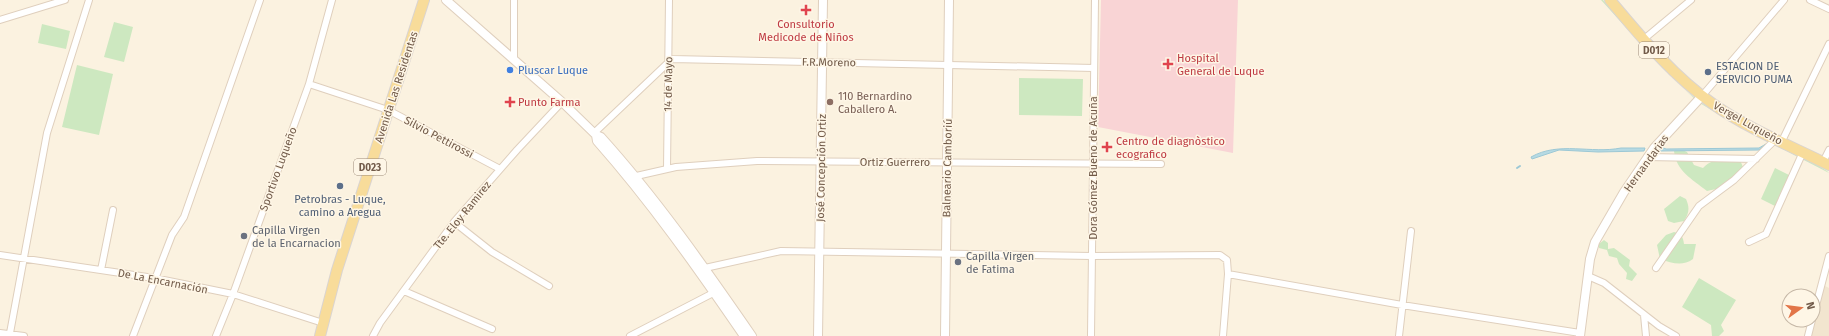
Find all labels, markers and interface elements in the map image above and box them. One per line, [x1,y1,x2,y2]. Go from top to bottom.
marker: Consultorio Medicode de Niños [800,4,812,16]
place label: Consultorio Medicode de Niños [758,18,854,44]
street label: Avenida Las Residentas [372,30,421,145]
road number: D012 [1639,42,1669,58]
place label: Hospital General de Luque [1177,52,1264,78]
street label: 14 de Mayo [662,56,675,112]
street label: F.R.Moreno [802,56,856,69]
marker: Hospital General de Luque [1162,58,1174,70]
place label: ESTACION DE SERVICIO PUMA [1716,60,1793,86]
place label: Pluscar Luque [518,64,588,77]
marker: Pluscar Luque [505,65,515,75]
marker: ESTACION DE SERVICIO PUMA [1703,67,1713,77]
place label: 110 Bernardino Caballero A. [838,90,912,116]
place label: Punto Farma [518,96,580,109]
street label: Dora Gómez Bueno de Acuña [1087,96,1100,240]
marker: Punto Farma [505,97,515,107]
marker: 110 Bernardino Caballero A. [825,97,835,107]
street label: Vergel Luqueño [1711,99,1785,148]
street label: Silvio Pettirossi [402,114,476,161]
street label: José Concepción Ortiz [814,114,829,222]
street label: Balneario Camboriú [940,118,955,218]
street label: Sportivo Luqueño [257,125,300,213]
street label: Hernandarias [1621,132,1672,194]
place label: Centro de diagnòstico ecografico [1116,135,1225,161]
marker: Centro de diagnòstico ecografico [1101,141,1113,153]
street label: Ortiz Guerrero [860,156,930,169]
road number: D023 [354,159,386,175]
street label: Tte. Eloy Ramirez [431,178,494,252]
marker: Petrobras - Luque, camino a Aregua [335,181,345,191]
place label: Petrobras - Luque, camino a Aregua [294,193,386,219]
place label: Capilla Virgen de la Encarnacion [252,224,341,250]
marker: Capilla Virgen de la Encarnacion [239,231,249,241]
place label: Capilla Virgen de Fatima [966,250,1034,276]
marker: Capilla Virgen de Fatima [953,257,963,267]
street label: De La Encarnación [117,266,209,297]
north arrow [1781,288,1821,328]
text: N [1803,301,1817,311]

